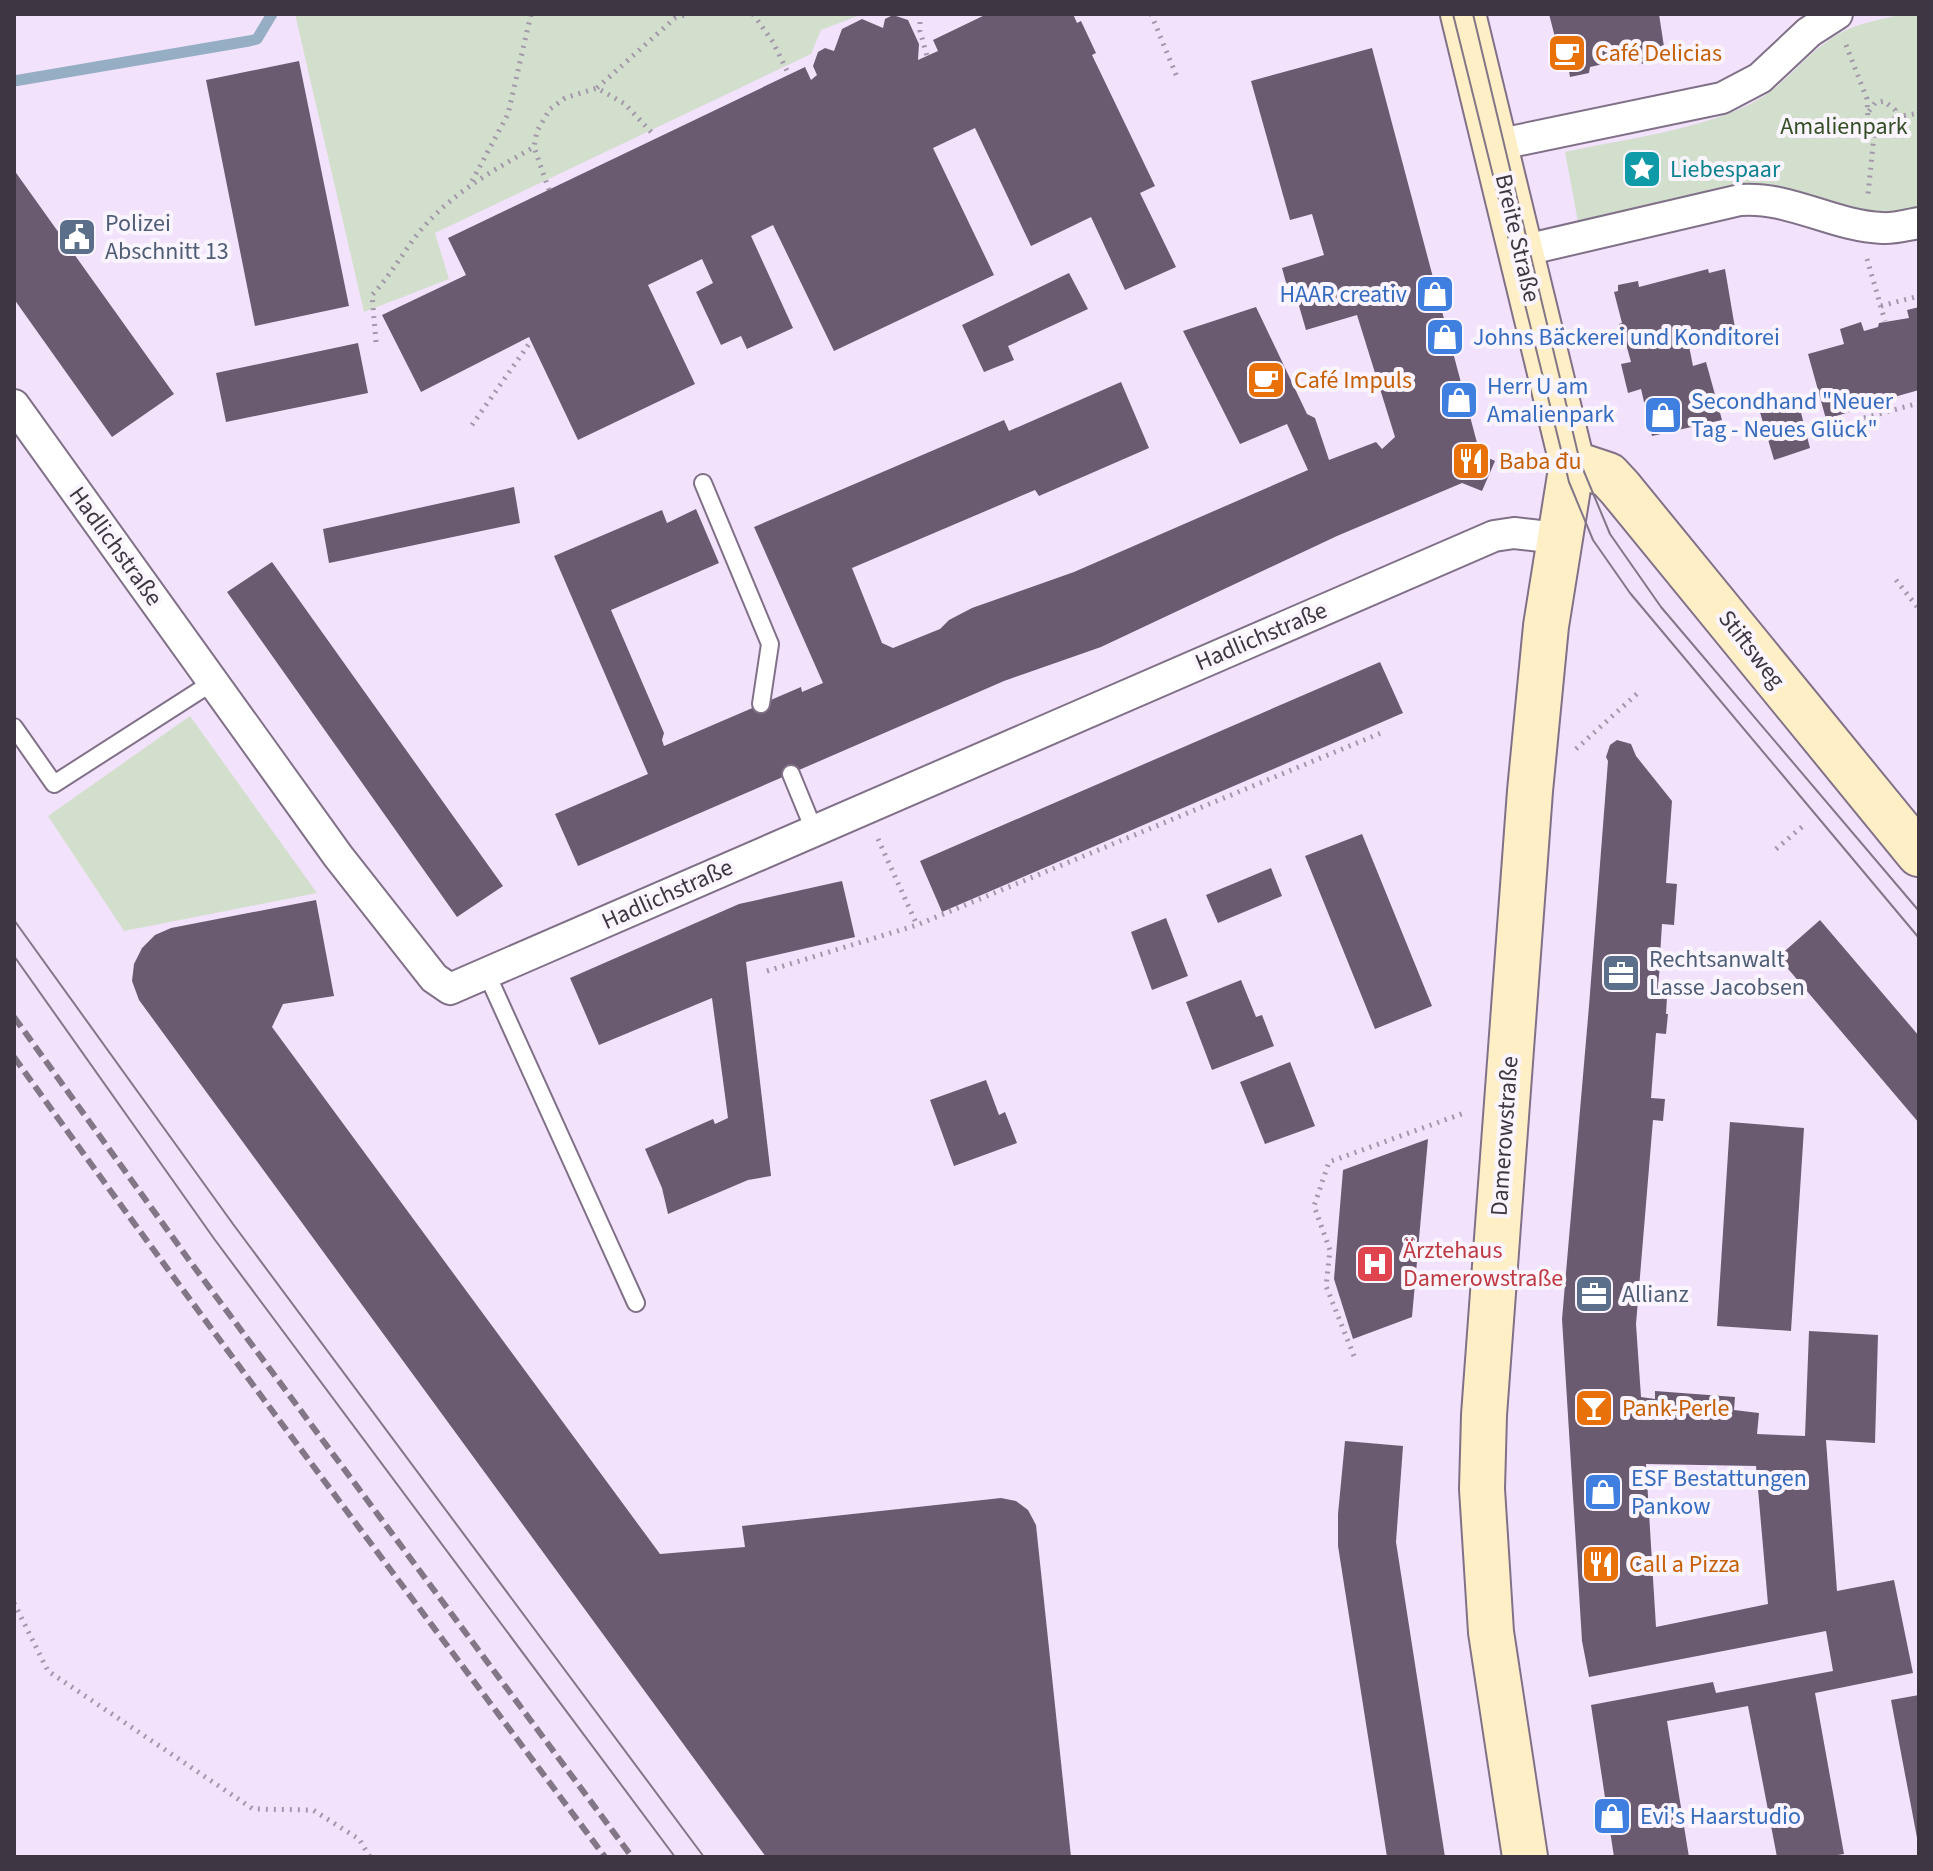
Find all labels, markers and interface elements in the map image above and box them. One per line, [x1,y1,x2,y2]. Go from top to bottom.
cafe icon: Café Delicias [1546,32,1588,74]
place label: Café Delicias [1595,36,1722,71]
park label: Amalienpark [1780,109,1908,144]
place icon: Liebespaar [1621,148,1663,190]
place label: Liebespaar [1670,152,1781,187]
street label: Breite Straße [1486,171,1549,306]
place label: Polizei Abschnitt 13 [105,206,229,269]
public building icon: Polizei Abschnitt 13 [56,216,98,258]
shop icon: HAAR creativ [1414,273,1456,315]
place label: HAAR creativ [1279,277,1407,312]
shop icon: Johns Bäckerei und Konditorei [1424,316,1466,358]
place label: Johns Bäckerei und Konditorei [1473,320,1780,355]
cafe icon: Café Impuls [1245,359,1287,401]
place label: Café Impuls [1294,363,1412,398]
place label: Herr U am Amalienpark [1487,369,1614,432]
shop icon: Herr U am Amalienpark [1438,379,1480,421]
place label: Secondhand "Neuer Tag - Neues Glück" [1691,384,1894,447]
shop icon: Secondhand "Neuer Tag - Neues Glück" [1642,394,1684,436]
restaurant icon: Baba đu [1450,440,1492,482]
place label: Baba đu [1499,444,1582,479]
street label: Hadlichstraße [60,479,171,613]
street label: Hadlichstraße [1190,593,1333,680]
street label: Stiftsweg [1710,603,1793,696]
street label: Hadlichstraße [596,850,738,939]
place label: Rechtsanwalt Lasse Jacobsen [1649,942,1805,1005]
office icon: Rechtsanwalt Lasse Jacobsen [1600,952,1642,994]
street label: Damerowstraße [1481,1055,1528,1217]
place label: Ärztehaus Damerowstraße [1403,1233,1563,1296]
hospital icon: Ärztehaus Damerowstraße [1354,1243,1396,1285]
office icon: Allianz [1573,1273,1615,1315]
place label: Allianz [1622,1277,1689,1312]
bar icon: Pank-Perle [1573,1387,1615,1429]
place label: Pank-Perle [1622,1391,1729,1426]
place label: ESF Bestattungen Pankow [1631,1461,1807,1524]
shop icon: ESF Bestattungen Pankow [1582,1471,1624,1513]
restaurant icon: Call a Pizza [1580,1543,1622,1585]
place label: Call a Pizza [1629,1547,1740,1582]
shop icon: Evi's Haarstudio [1591,1795,1633,1837]
place label: Evi's Haarstudio [1640,1799,1801,1834]

